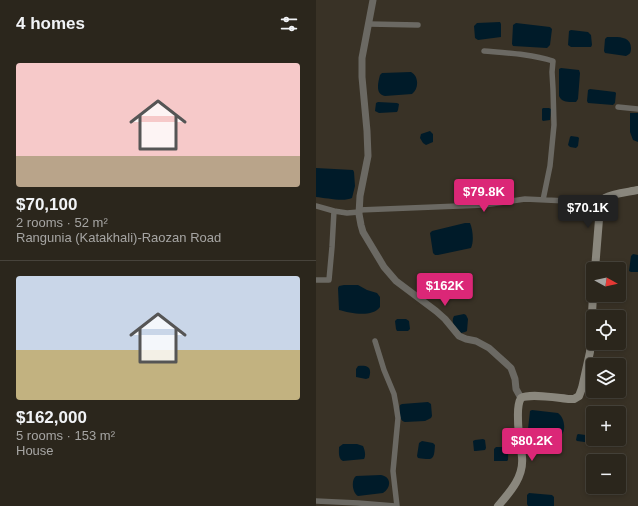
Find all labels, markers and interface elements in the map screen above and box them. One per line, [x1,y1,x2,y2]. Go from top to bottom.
icon: filters [278,13,300,35]
text: 4 homes [16,14,85,33]
icon: home [122,89,194,161]
pin: $79.8K [451,179,517,213]
text: $79.8K [463,184,505,199]
text: $70,100 [16,195,77,214]
pin: $70.1K [555,195,621,229]
text: $70.1K [567,200,609,215]
text: 2 rooms · 52 m² [16,215,108,230]
text: Rangunia (Katakhali)-Raozan Road [16,230,221,245]
north arrow [586,262,626,302]
map controls [586,262,626,494]
pin: $162K [417,273,473,307]
text: $162K [426,278,464,293]
icon: home [122,302,194,374]
button: locate [586,310,626,350]
button: layers [586,358,626,398]
button: + [586,406,626,446]
text: $162,000 [16,408,87,427]
text: 5 rooms · 153 m² [16,428,115,443]
pin: $80.2K [499,428,565,462]
text: $80.2K [511,433,553,448]
text: House [16,443,54,458]
button: − [586,454,626,494]

